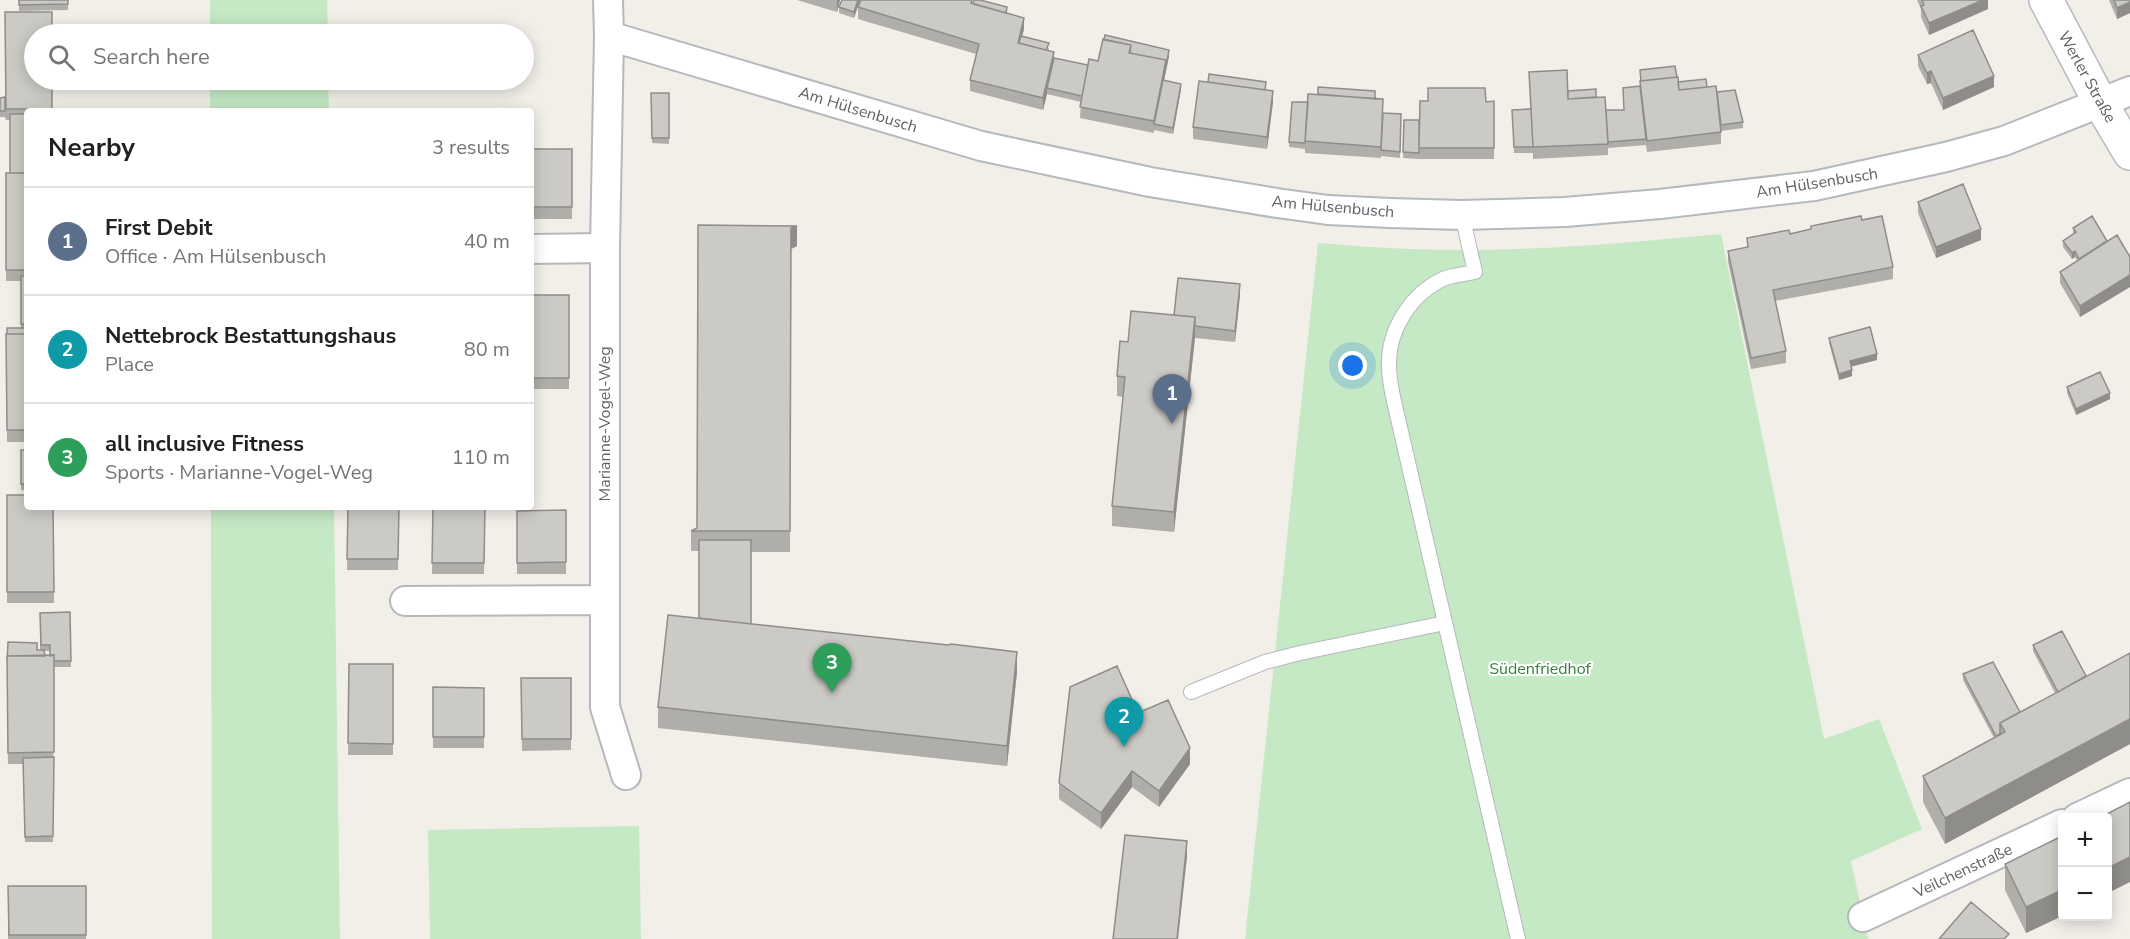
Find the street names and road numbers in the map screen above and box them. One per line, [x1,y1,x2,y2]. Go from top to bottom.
street label: Werler Straße [2053,27,2121,127]
street label: Am Hülsenbusch [796,81,920,139]
street label: Am Hülsenbusch [1754,163,1880,203]
street label: Am Hülsenbusch [1271,191,1395,223]
street label: Marianne-Vogel-Weg [594,346,616,502]
street label: Veilchenstraße [1909,838,2016,904]

